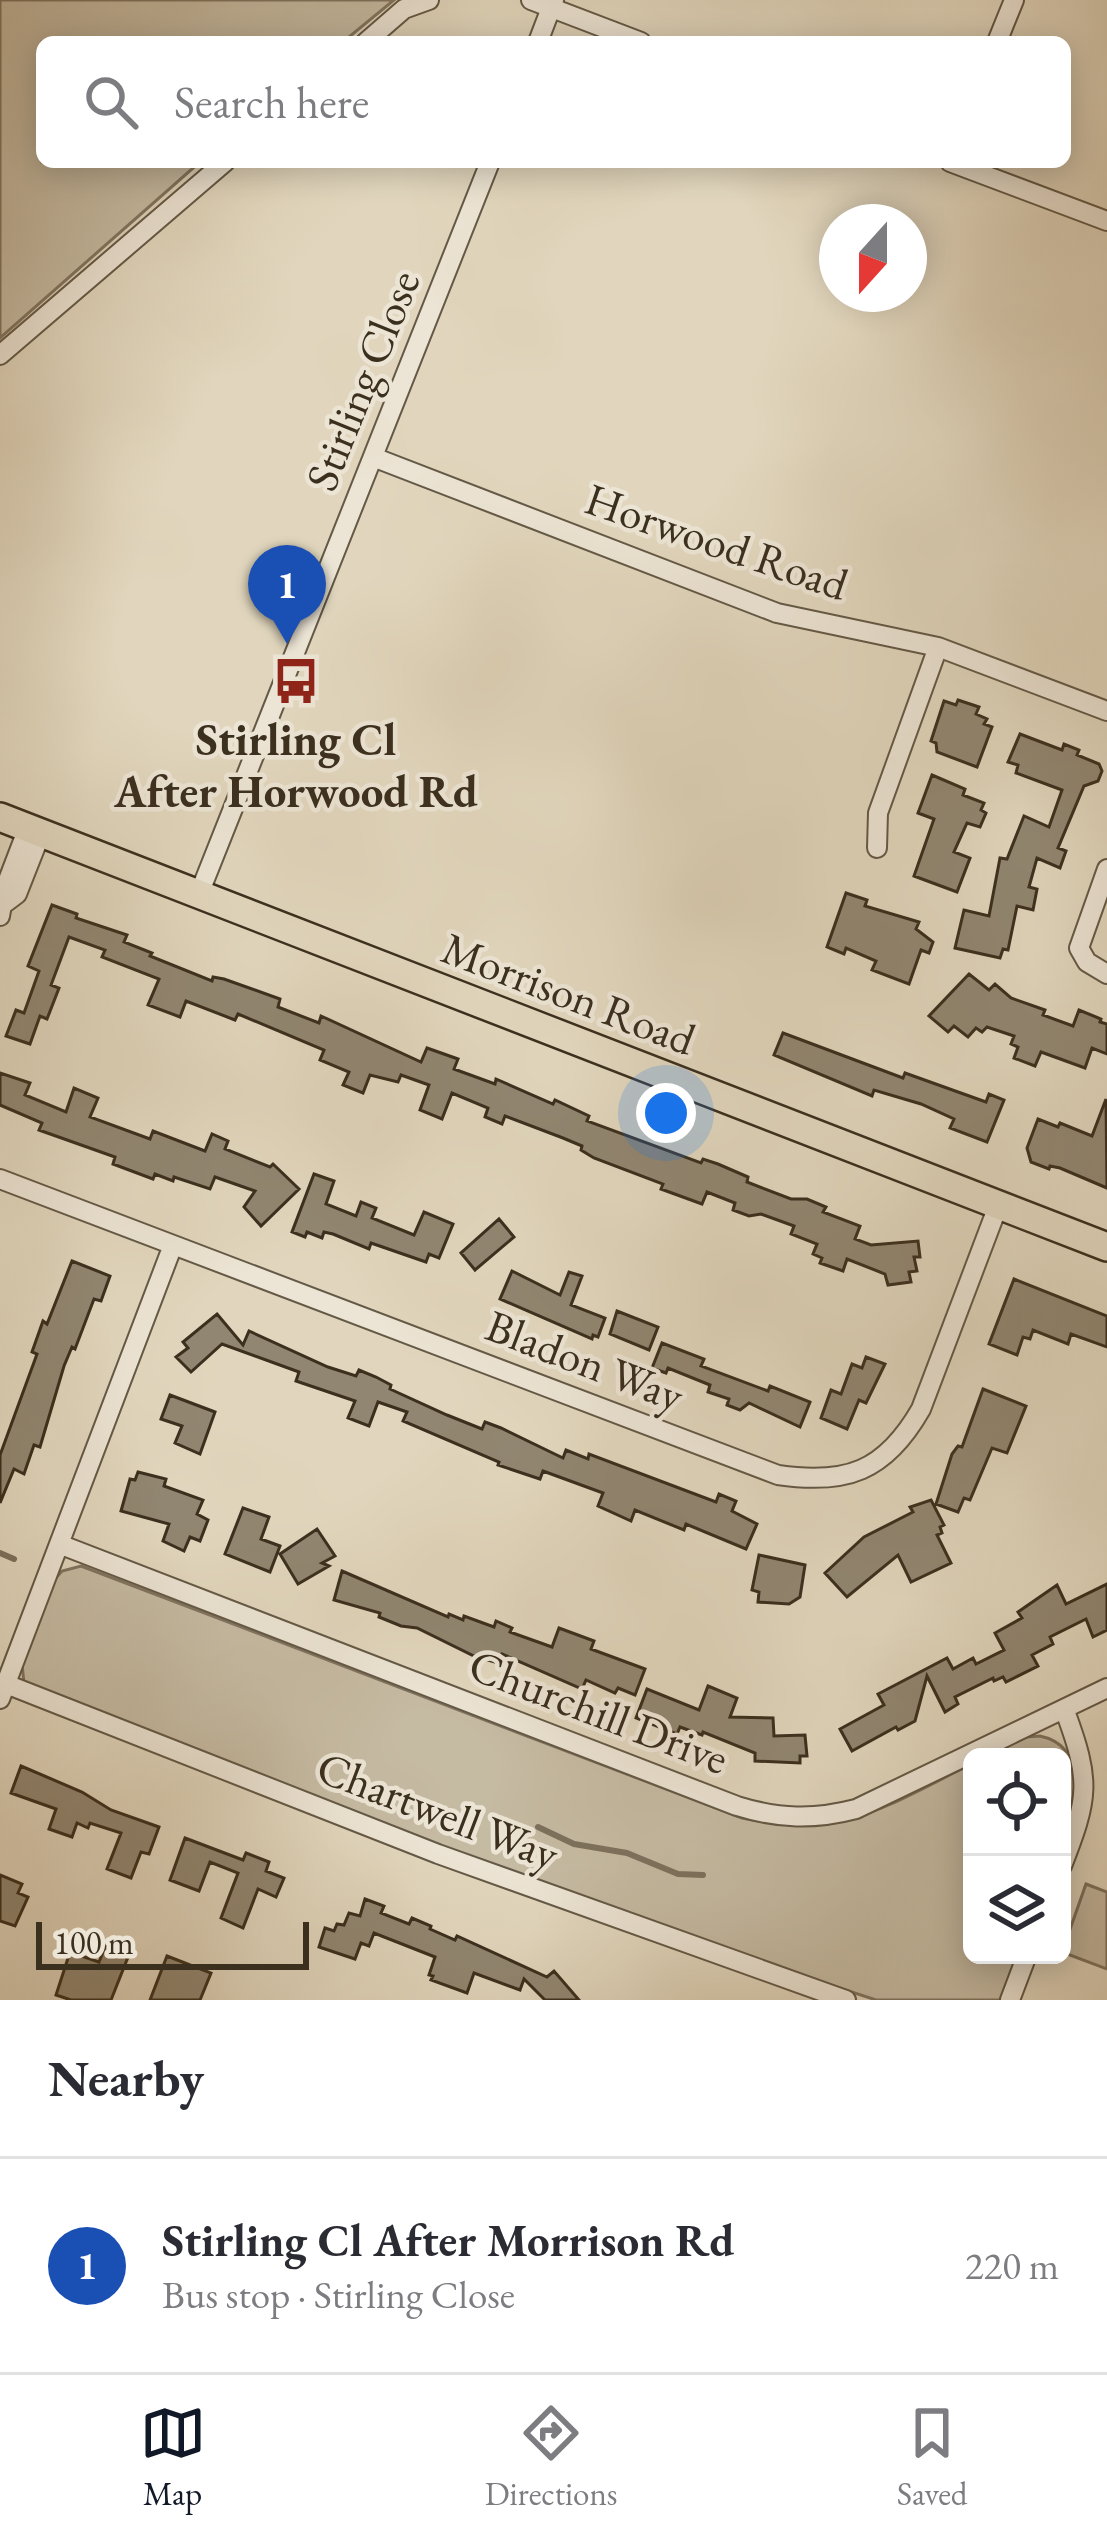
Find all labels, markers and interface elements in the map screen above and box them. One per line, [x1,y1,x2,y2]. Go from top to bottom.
search box [36,36,1071,168]
icon: search [78,69,144,135]
text: Search here [174,73,369,131]
north arrow [819,204,927,312]
street label: Stirling Close [292,261,432,499]
street label: Horwood Road [578,469,856,613]
pin: 1 [248,545,326,644]
bus stop icon: Stirling Cl After Horwood Rd [271,656,321,706]
place label: Stirling Cl After Horwood Rd [113,710,478,820]
street label: Morrison Road [434,918,704,1068]
your location [636,1083,696,1143]
street label: Bladon Way [478,1296,692,1424]
street label: Churchill Drive [461,1635,737,1787]
street label: Chartwell Way [309,1737,567,1883]
map controls [963,1748,1071,1964]
button: locate [963,1748,1071,1856]
button: layers [963,1856,1071,1964]
scale bar [36,1916,309,1969]
text: 100 m [54,1921,134,1964]
text: Nearby [48,2045,204,2111]
text: Stirling Cl After Morrison Rd [162,2211,734,2269]
text: 1 [77,2240,97,2291]
text: 220 m [965,2240,1059,2291]
text: Bus stop · Stirling Close [162,2269,515,2320]
tab: Map [140,2400,206,2515]
tab: Directions [485,2400,618,2515]
tab: Saved [897,2400,967,2515]

